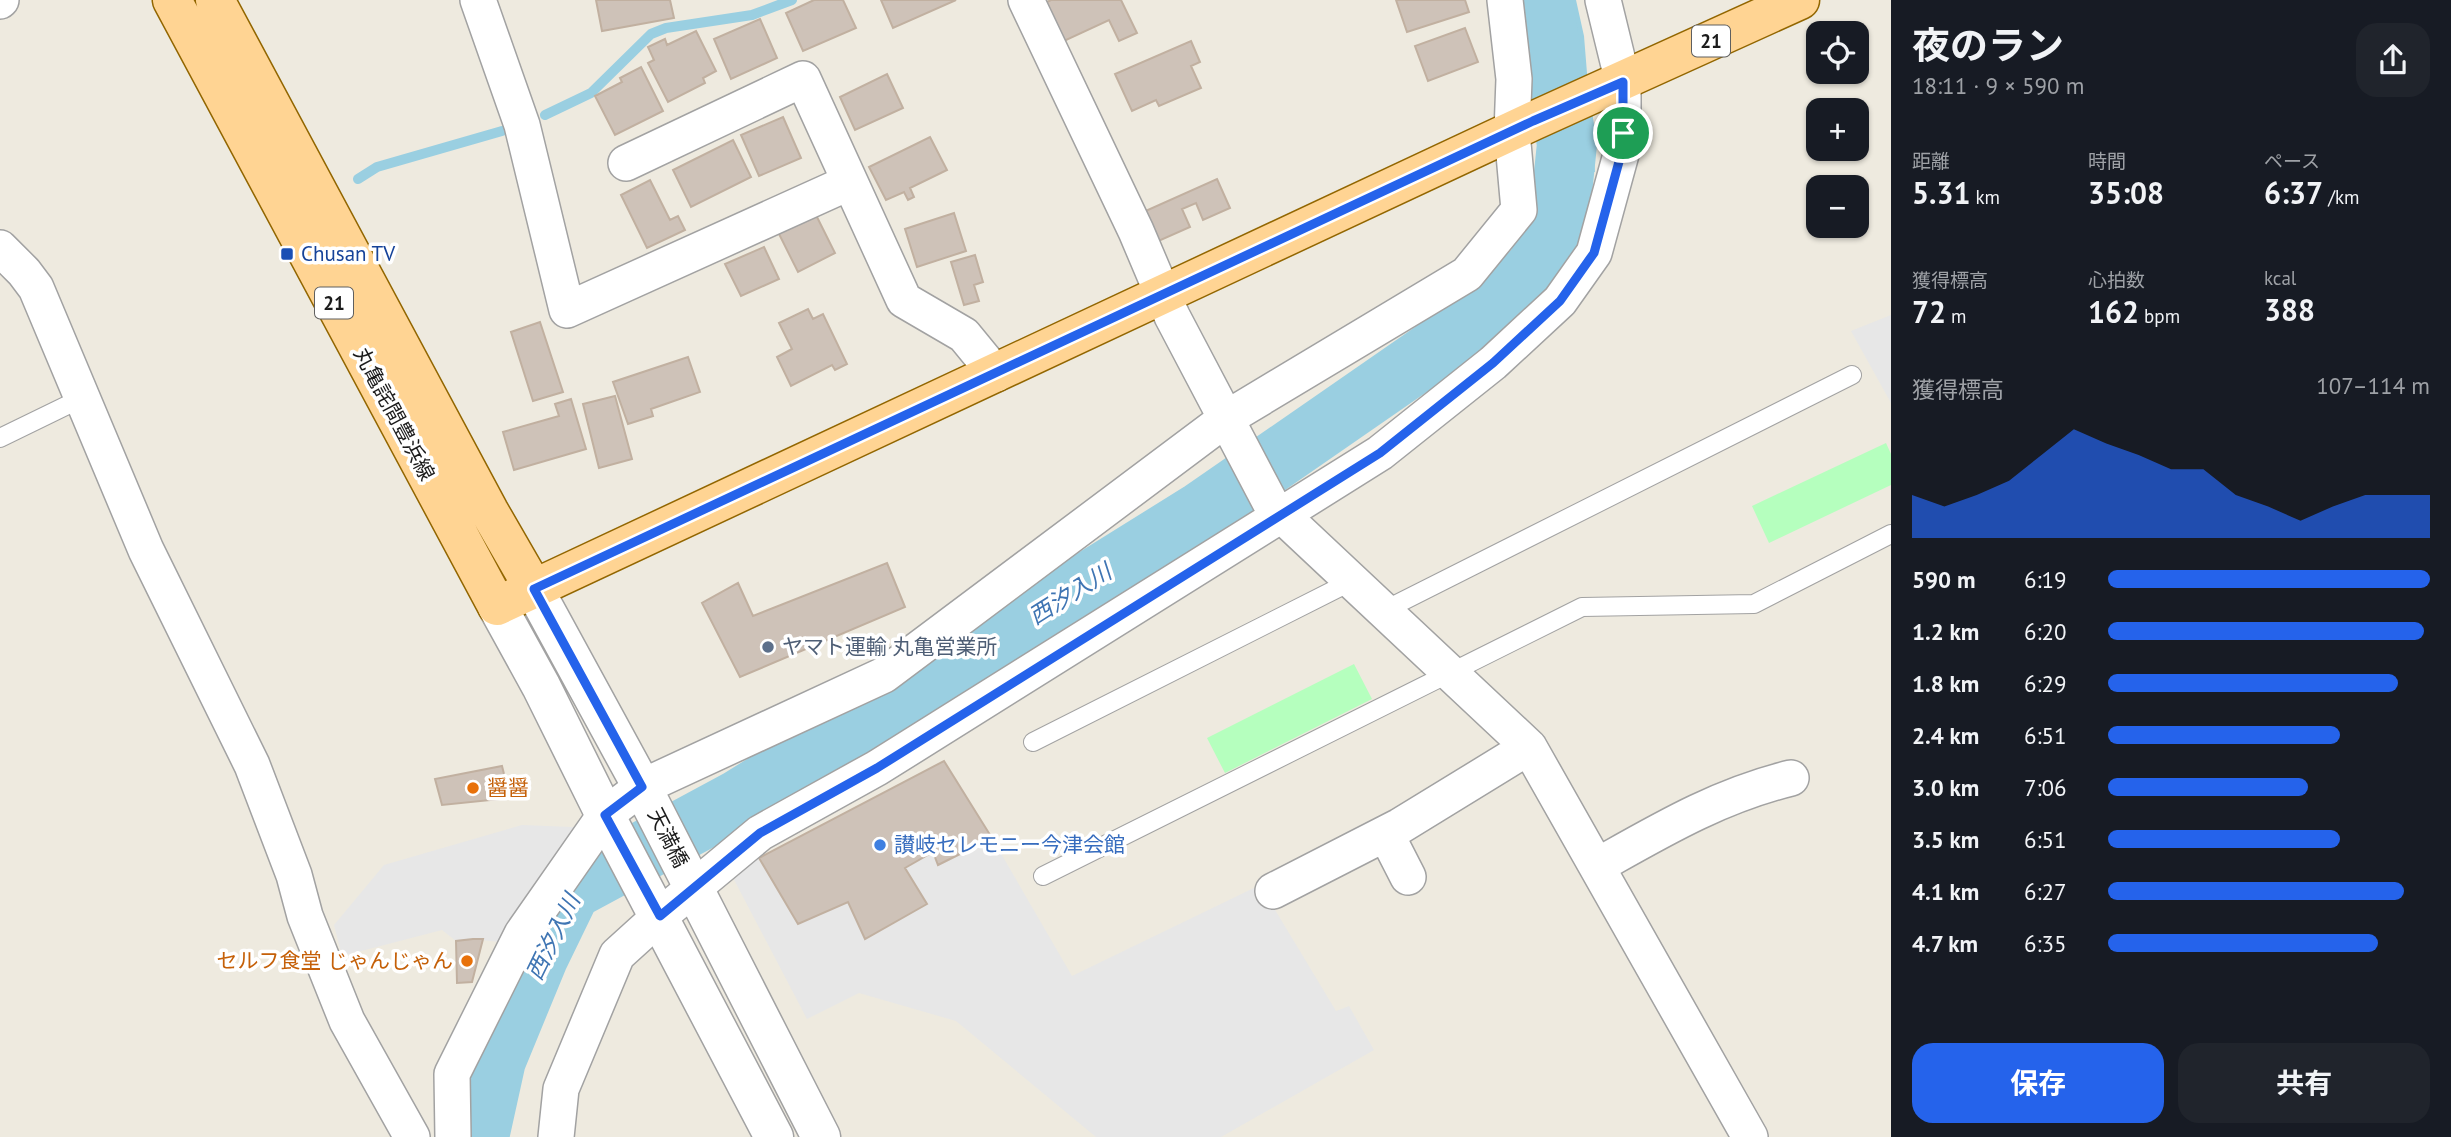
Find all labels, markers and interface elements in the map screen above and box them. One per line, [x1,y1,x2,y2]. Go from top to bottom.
text: 夜のラン [1912,20,2064,69]
map controls [1806,21,1869,238]
button: locate [1806,21,1869,84]
button: share [2356,23,2430,97]
road number: 21 [1692,25,1730,56]
text: 18:11 · 9 × 590 m [1912,71,2084,100]
button: + [1806,98,1869,161]
pin [1593,103,1653,163]
icon: arrive [1604,114,1642,152]
text: 距離 [1912,149,1950,173]
text: 時間 [2088,149,2126,173]
text: ペース [2264,149,2320,173]
text: 5.31 [1912,173,1970,212]
text: 35:08 [2088,173,2164,212]
text: 6:37 [2264,173,2323,212]
button: − [1806,175,1869,238]
text: km [1970,185,2000,209]
text: /km [2323,185,2359,209]
place label: Chusan TV [301,240,395,267]
marker: Chusan TV [279,246,295,262]
text: kcal [2264,266,2296,290]
text: 獲得標高 [1912,268,1988,292]
text: 心拍数 [2088,268,2145,292]
road number: 21 [315,288,353,318]
text: 388 [2264,290,2315,329]
text: 72 [1912,292,1946,331]
text: 162 [2088,292,2139,331]
text: m [1946,304,1967,328]
text: bpm [2139,304,2180,328]
street label: 丸亀詫間豊浜線 [348,343,441,485]
text: 107–114 m [2316,371,2430,400]
text: 獲得標高 [1912,375,2004,404]
water label: 西汐入川 [1023,555,1119,630]
text: 590 m [1912,565,1975,594]
text: 6:19 [2024,565,2067,594]
text: 1.2 km [1912,617,1979,646]
text: 6:20 [2024,617,2067,646]
place label: ヤマト運輸 丸亀営業所 [782,633,998,660]
marker: ヤマト運輸 丸亀営業所 [760,639,776,655]
text: 1.8 km [1912,669,1979,698]
text: 6:29 [2024,669,2067,698]
text: 2.4 km [1912,721,1979,750]
text: 6:51 [2024,721,2067,750]
text: 3.0 km [1912,773,1979,802]
text: 7:06 [2024,773,2067,802]
place label: 醤醤 [487,774,529,801]
marker: 醤醤 [465,780,481,796]
street label: 天満橋 [642,804,695,872]
text: 3.5 km [1912,825,1979,854]
text: 6:51 [2024,825,2067,854]
place label: 讃岐セレモニー今津会館 [894,831,1125,858]
marker: 讃岐セレモニー今津会館 [872,837,888,853]
text: 4.1 km [1912,877,1979,906]
text: 6:27 [2024,877,2067,906]
water label: 西汐入川 [519,886,587,984]
text: 4.7 km [1912,929,1978,958]
text: 6:35 [2024,929,2067,958]
place label: セルフ食堂 じゃんじゃん [216,947,453,974]
marker: セルフ食堂 じゃんじゃん [459,953,475,969]
button: 保存 [1912,1043,2164,1123]
button: 共有 [2178,1043,2430,1123]

